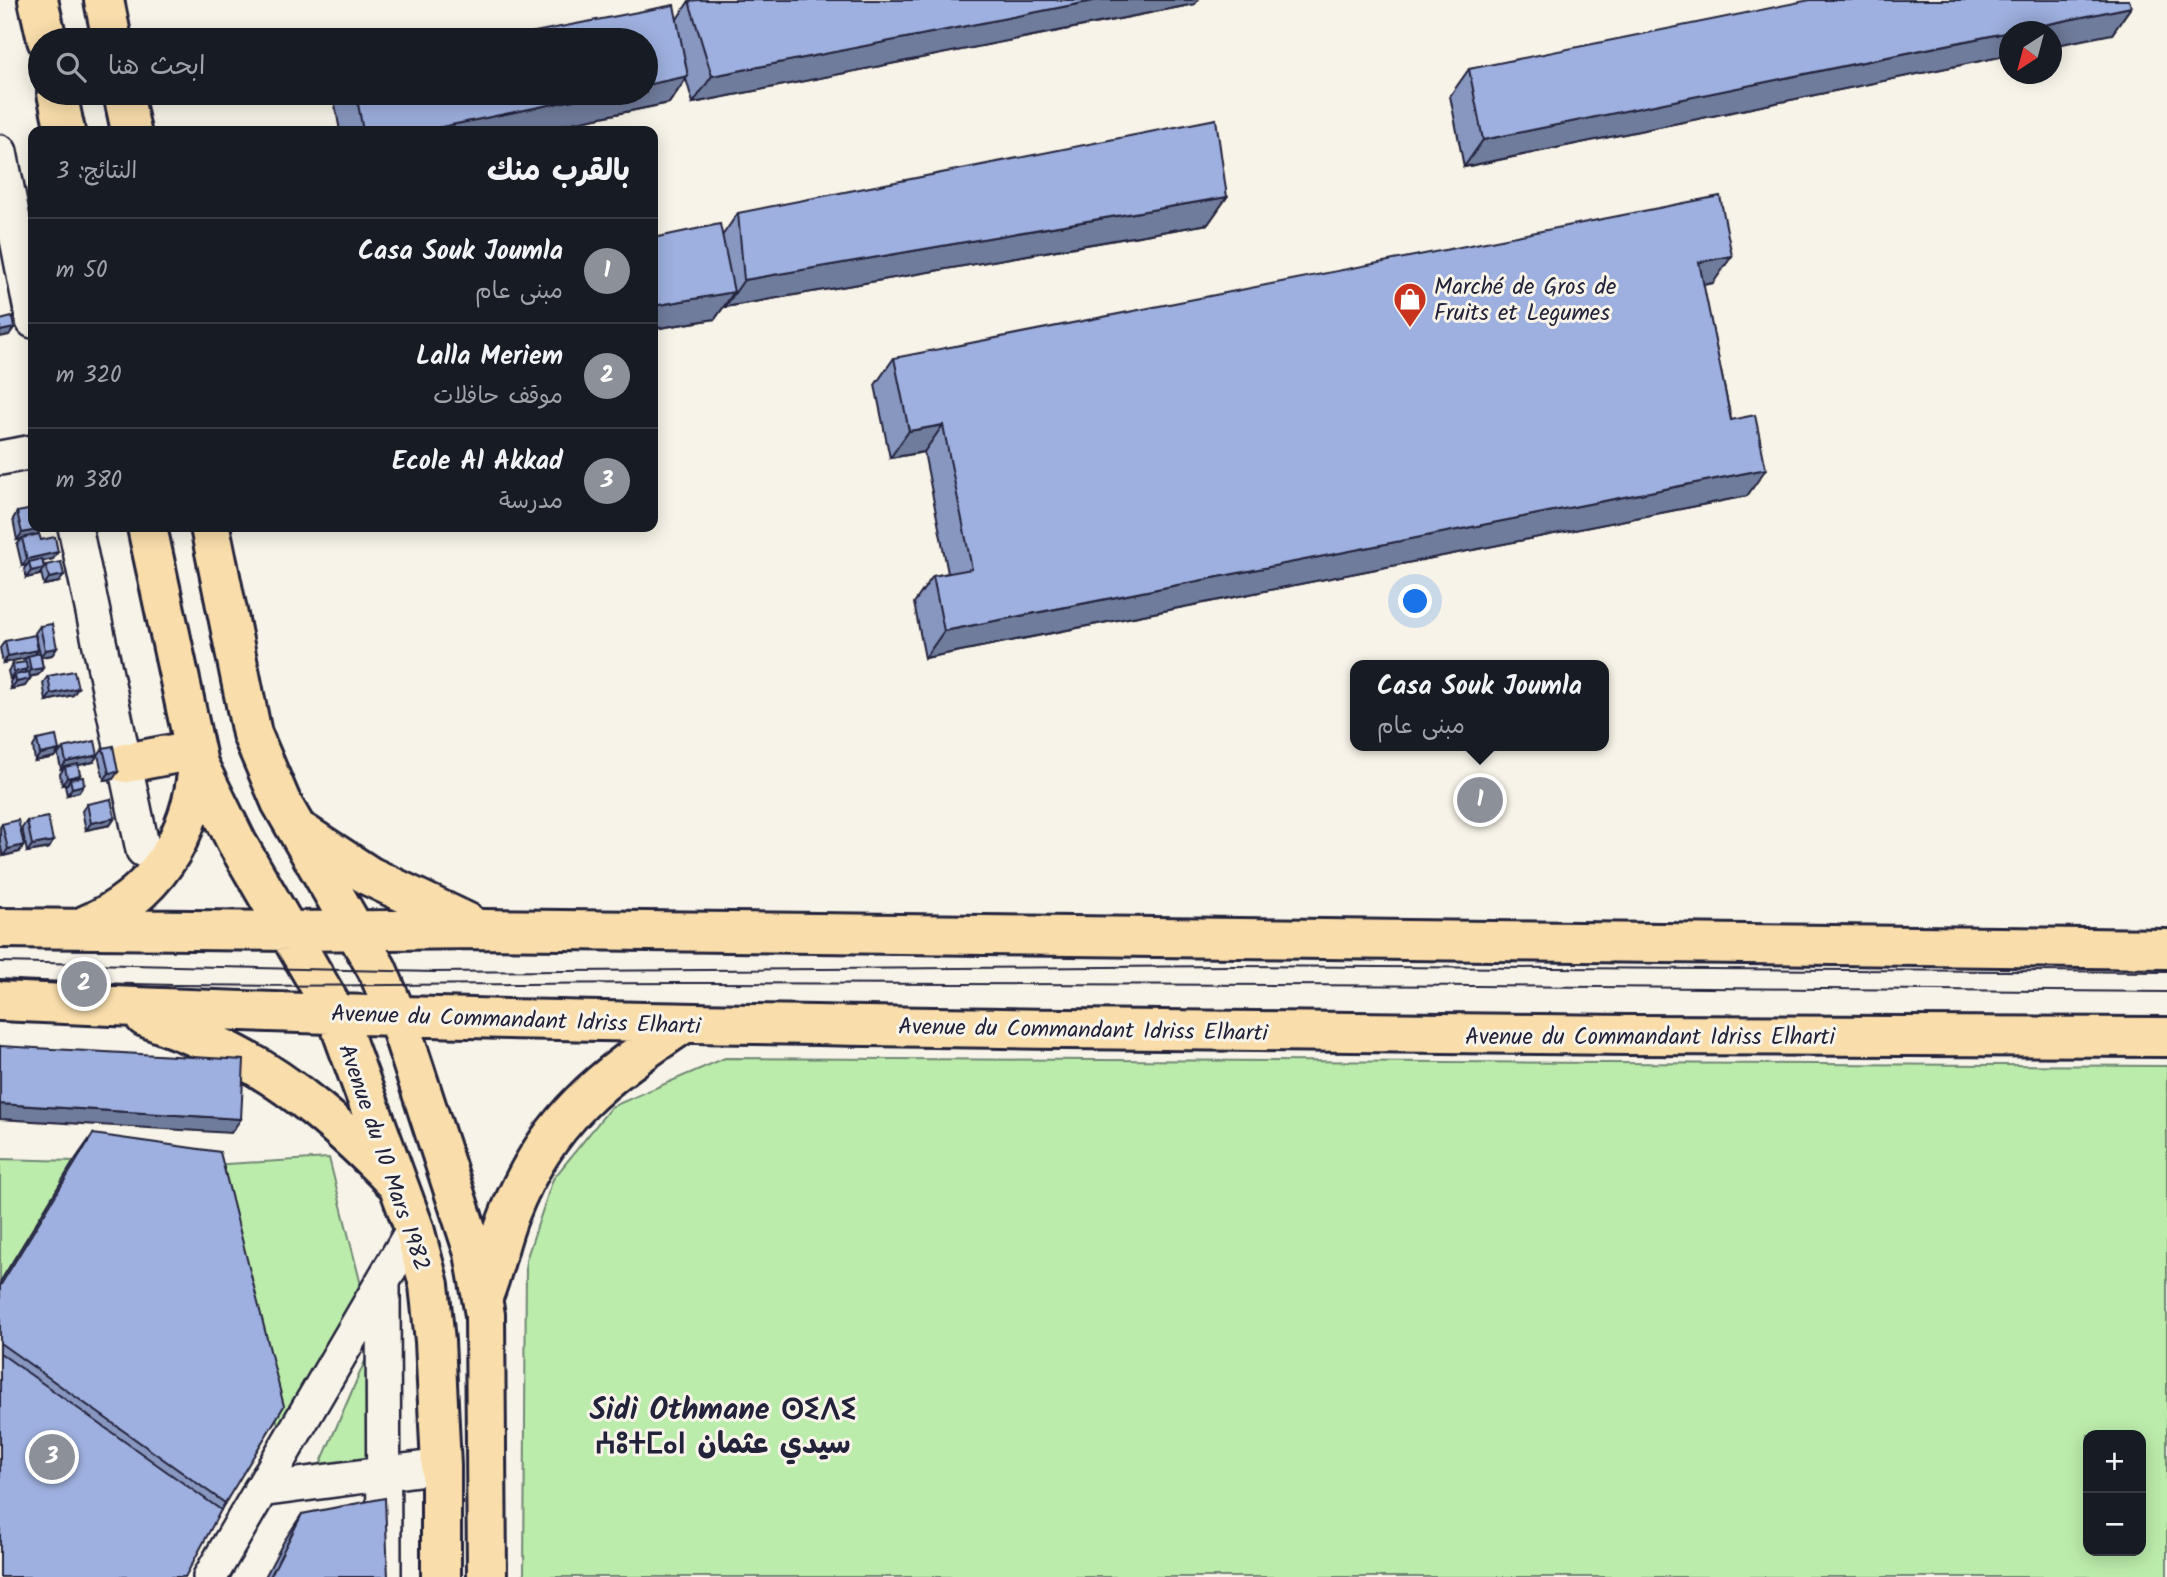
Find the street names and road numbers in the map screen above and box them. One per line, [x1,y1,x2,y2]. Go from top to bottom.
street label: Avenue du Commandant Idriss Elharti [330,997,703,1045]
street label: Avenue du Commandant Idriss Elharti [898,1010,1270,1052]
street label: Avenue du Commandant Idriss Elharti [1465,1020,1836,1056]
street label: Avenue du 10 Mars 1982 [327,1039,439,1276]

